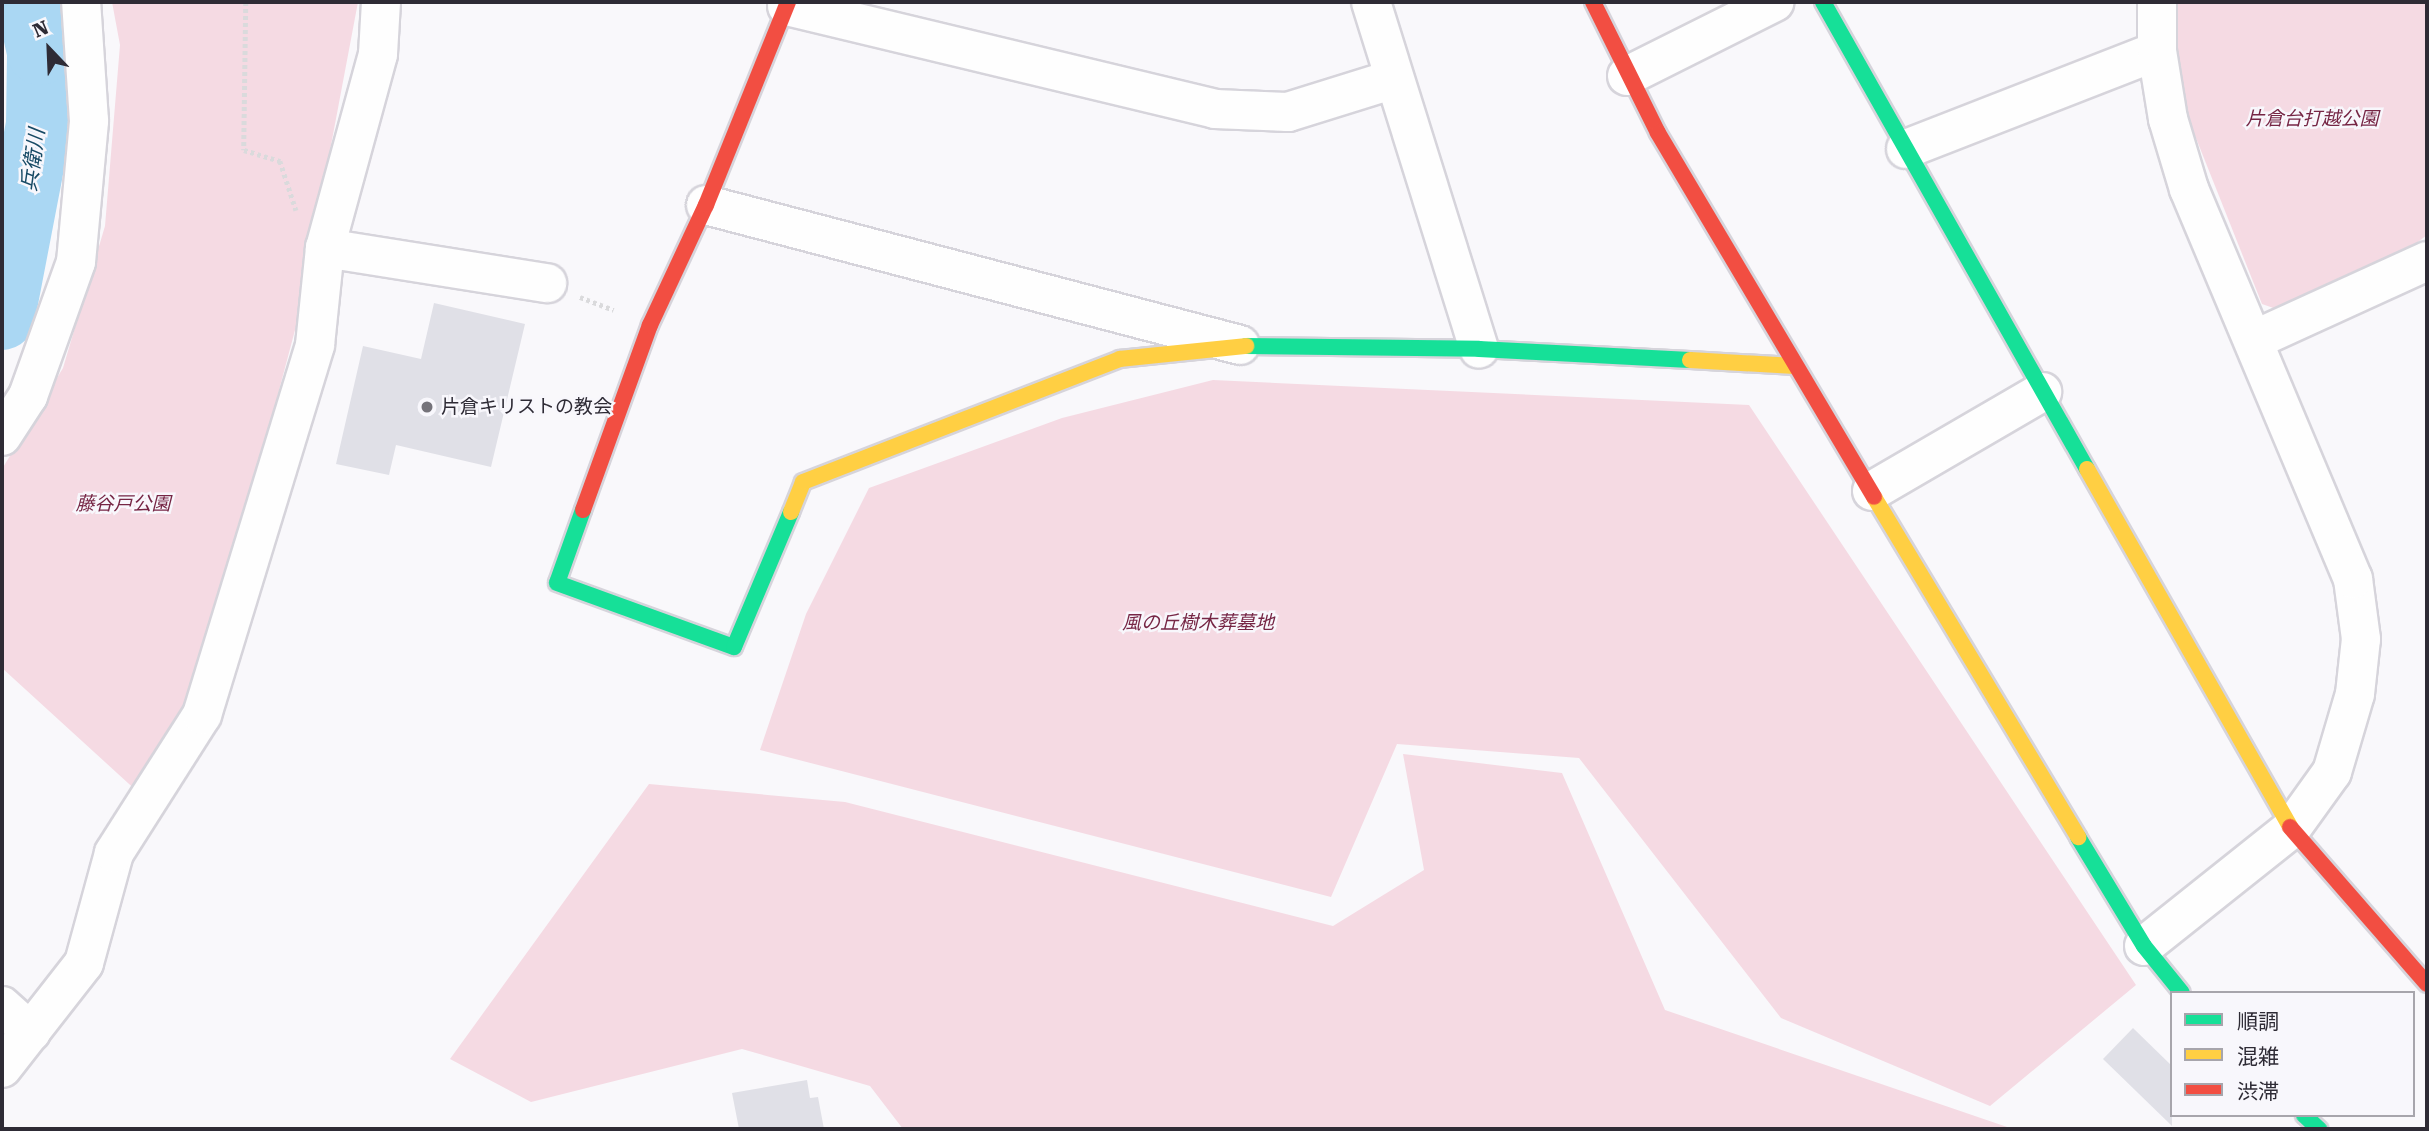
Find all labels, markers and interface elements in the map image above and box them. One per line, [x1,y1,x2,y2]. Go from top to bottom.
north arrow [14,14,84,84]
text: N [29,16,52,43]
park label: 片倉台打越公園 [2246,108,2378,130]
water label: 兵衛川 [16,127,50,193]
place label: 片倉キリストの教会 [441,396,612,418]
marker: 片倉キリストの教会 [419,399,435,415]
park label: 藤谷戸公園 [76,493,170,515]
park label: 風の丘樹木葬墓地 [1122,612,1274,634]
legend [2170,991,2415,1117]
text: 順調 [2237,1010,2279,1034]
text: 混雑 [2237,1045,2279,1069]
text: 渋滞 [2237,1080,2279,1104]

